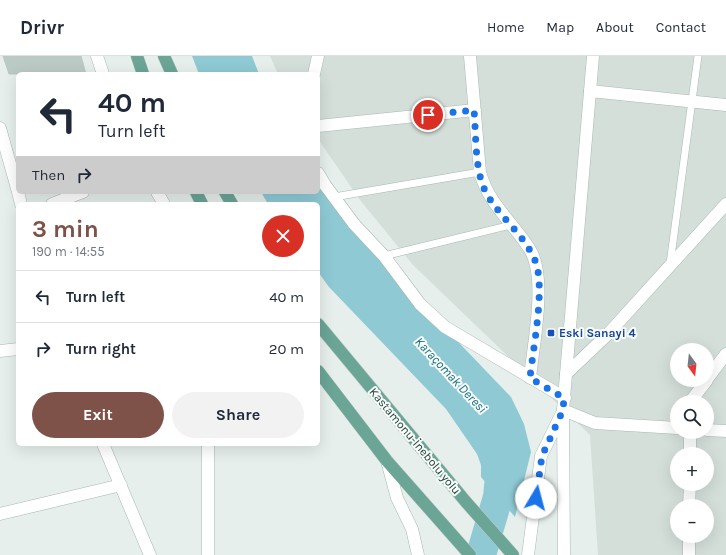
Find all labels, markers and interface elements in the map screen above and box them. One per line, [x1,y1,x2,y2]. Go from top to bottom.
text: Drivr [20,17,64,39]
text: Home [487,19,524,36]
text: Map [546,19,574,36]
text: About [596,19,634,36]
text: Contact [656,19,706,36]
text: 40 m [98,86,166,119]
icon: left [32,88,84,140]
pin [411,98,445,132]
icon: arrive [417,104,439,126]
text: Turn left [98,120,166,142]
icon: right [73,164,95,186]
text: Then [32,166,65,184]
text: 3 min [32,215,99,243]
button: close [262,215,304,257]
text: 190 m · 14:55 [32,244,105,259]
icon: left [32,286,54,308]
text: Turn left [66,288,125,306]
text: 40 m [269,288,304,306]
place label: Eski Sanayi 4 [559,326,636,340]
marker: Eski Sanayi 4 [546,328,556,338]
water label: Karaçomak Deresi [412,334,490,416]
icon: right [32,338,54,360]
text: Turn right [66,340,136,358]
text: 20 m [269,340,304,358]
north arrow [670,343,714,387]
map controls [670,343,714,543]
street label: Kastamonu-İnebolu yolu [366,385,464,497]
button: Exit [32,392,164,438]
button: Share [172,392,304,438]
button: search [670,395,714,439]
button: + [670,447,714,491]
position arrow [515,477,557,519]
button: − [670,499,714,543]

